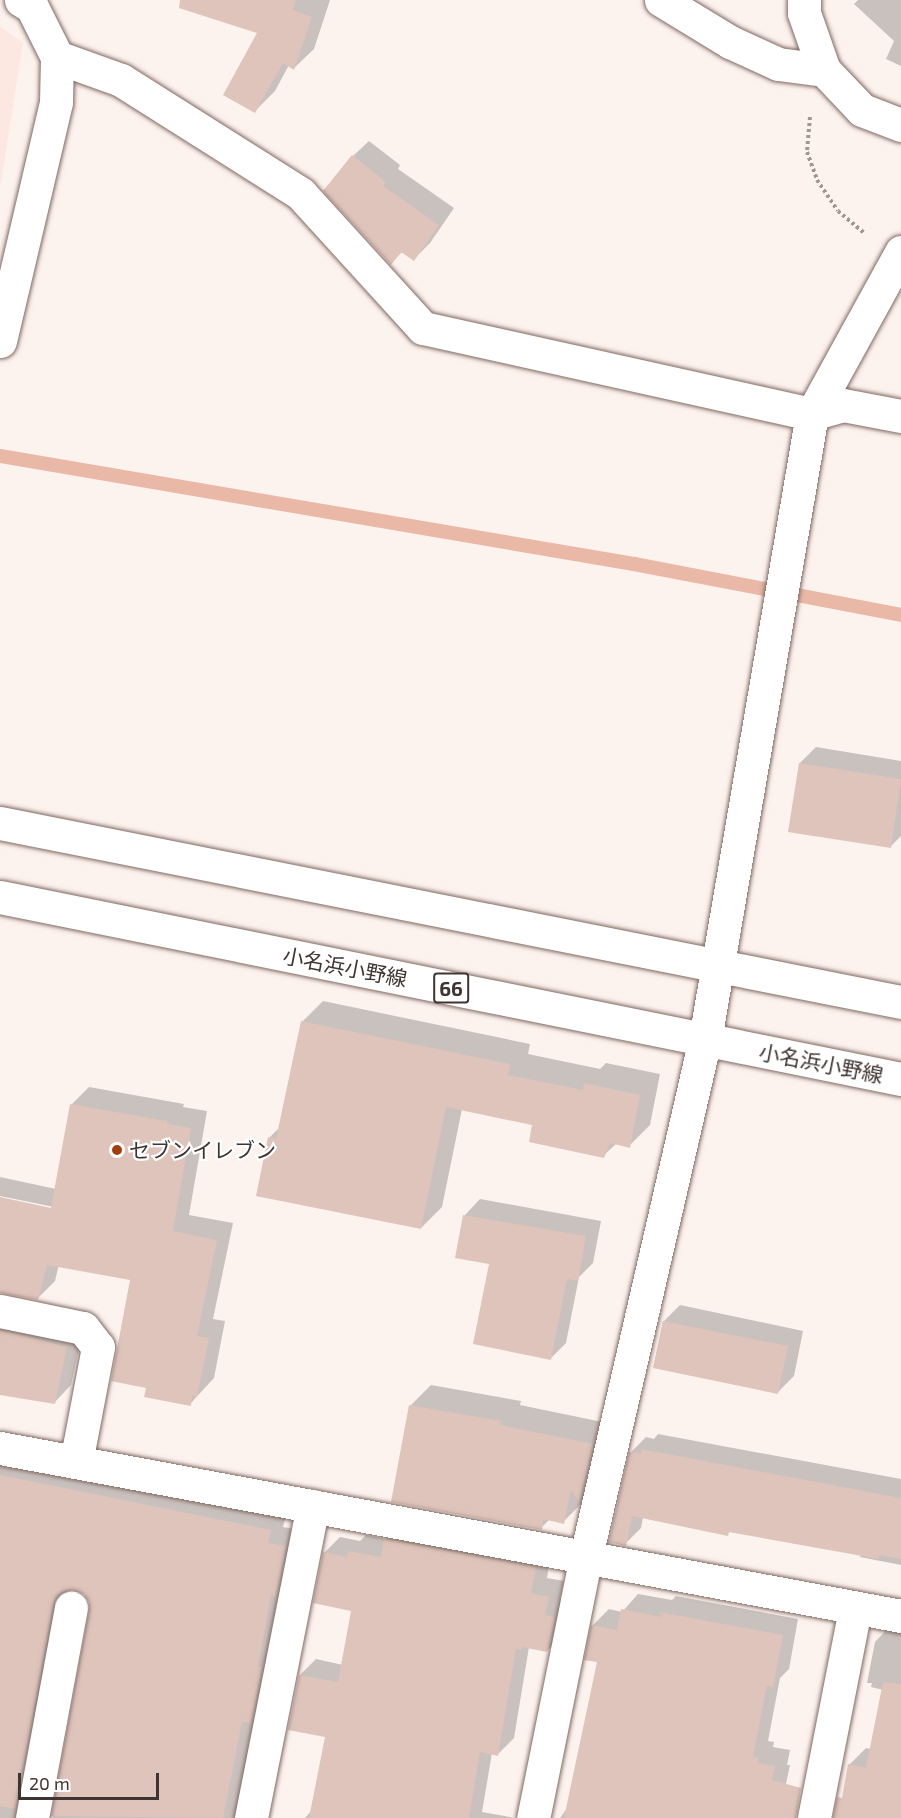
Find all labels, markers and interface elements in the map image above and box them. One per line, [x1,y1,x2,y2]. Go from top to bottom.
street label: 小名浜小野線 [281,943,409,991]
road number: 66 [433,971,469,1005]
street label: 小名浜小野線 [757,1039,885,1087]
place label: セブンイレブン [129,1137,276,1163]
marker: セブンイレブン [110,1143,124,1157]
scale bar [21,1761,162,1799]
text: 20 m [29,1772,70,1794]

